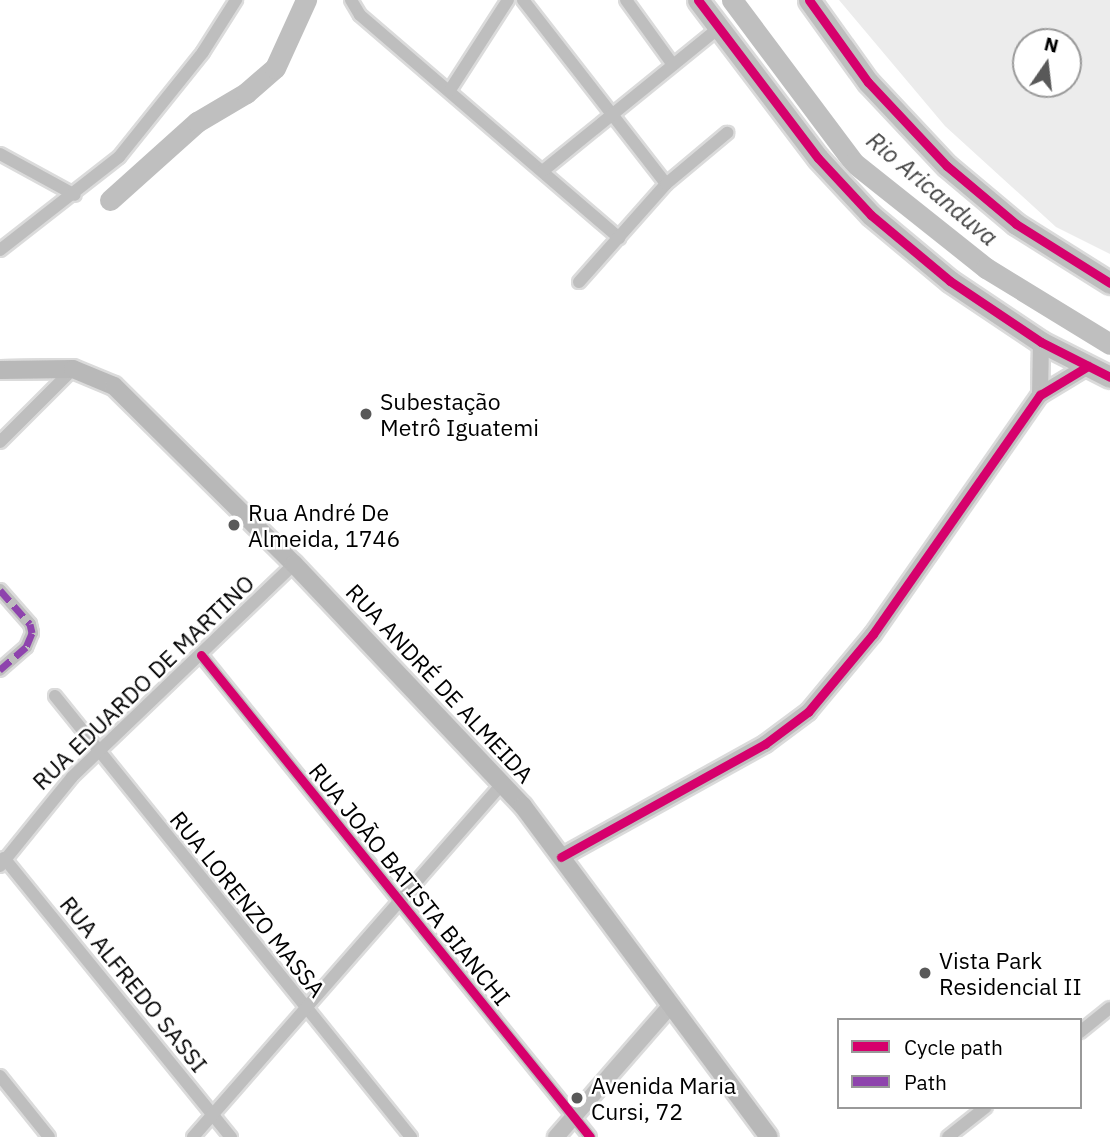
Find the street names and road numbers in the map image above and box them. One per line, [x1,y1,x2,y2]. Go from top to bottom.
street label: RUA EDUARDO DE MARTINO [27,569,259,795]
street label: RUA ANDRÉ DE ALMEIDA [341,578,539,788]
street label: RUA JOÃO BATISTA BIANCHI [304,757,516,1011]
street label: RUA LORENZO MASSA [165,806,331,1002]
street label: RUA ALFREDO SASSI [55,891,213,1077]

